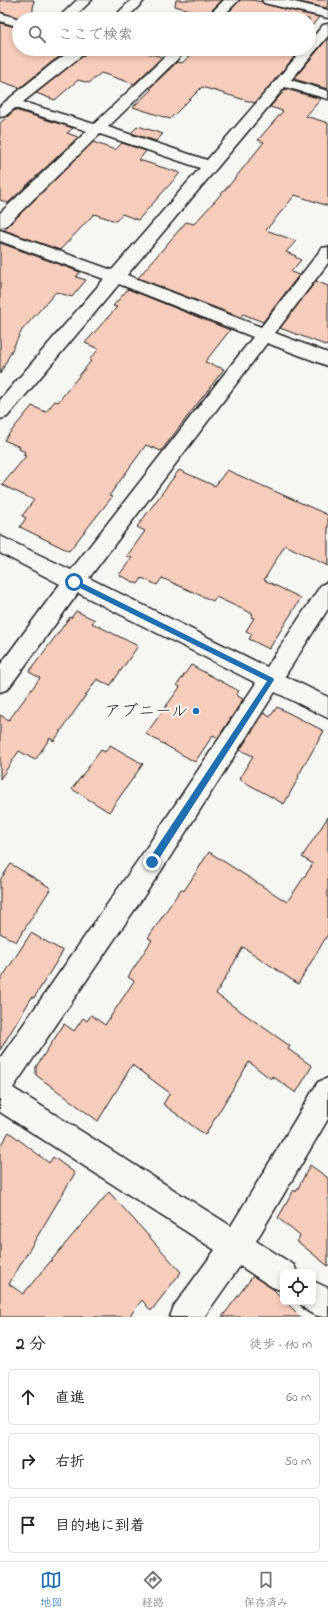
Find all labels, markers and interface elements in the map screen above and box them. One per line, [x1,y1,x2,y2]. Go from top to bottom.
search box [12,12,316,56]
icon: search [26,23,48,45]
text: ここで検索 [58,24,133,46]
route start [65,573,83,591]
place label: アブニール [104,699,188,724]
marker: アブニール [191,706,201,716]
route end [143,853,161,871]
map controls [280,1269,316,1305]
button: locate [280,1269,316,1305]
text: 2 分 [16,1332,46,1357]
text: 徒歩 · 110 m [250,1335,312,1354]
icon: ahead [17,1386,39,1408]
text: 直進 [55,1387,85,1409]
text: 60 m [286,1388,311,1407]
icon: right [17,1450,39,1472]
text: 右折 [55,1451,85,1473]
text: 50 m [285,1452,311,1471]
icon: arrive [17,1514,39,1536]
text: 目的地に到着 [55,1515,145,1537]
tab: 地図 [40,1569,62,1611]
tab: 経路 [142,1569,164,1611]
tab: 保存済み [244,1569,288,1611]

